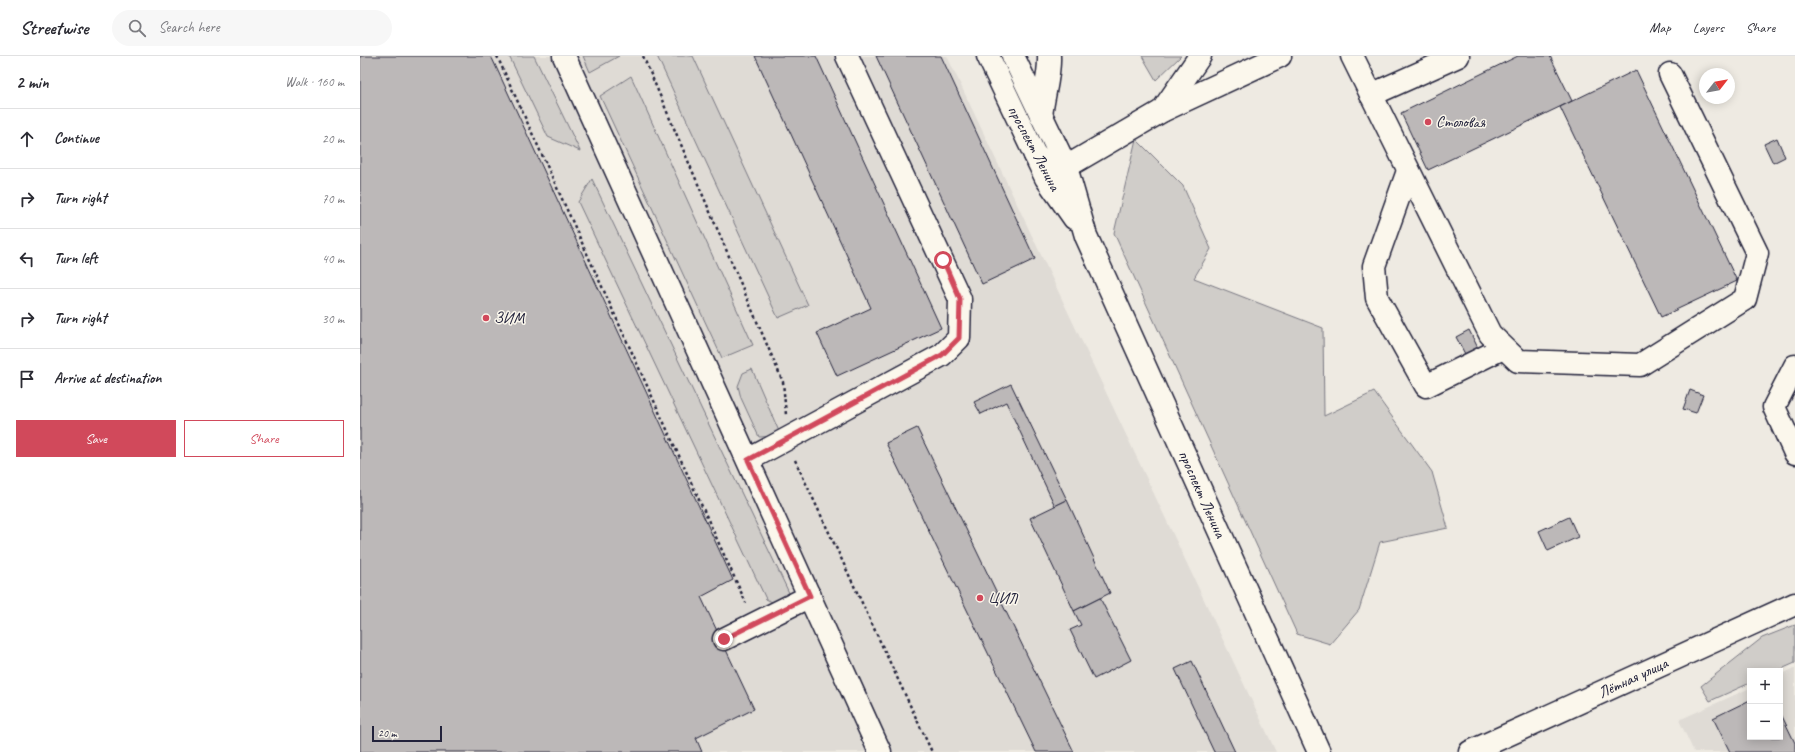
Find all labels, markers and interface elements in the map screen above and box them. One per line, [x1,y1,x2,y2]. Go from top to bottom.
search box [112,10,392,46]
text: Streetwise [20,16,88,40]
icon: search [126,17,148,39]
text: Search here [158,18,220,37]
text: Map [1649,19,1671,36]
text: Layers [1693,19,1724,36]
text: Share [1746,19,1775,36]
north arrow [1699,68,1735,104]
text: 2 min [16,72,49,93]
text: Walk · 160 m [285,74,344,90]
street label: проспект Ленина [1003,102,1066,196]
place label: Столовая [1436,112,1486,132]
marker: Столовая [1423,117,1433,127]
icon: ahead [16,128,38,150]
text: Continue [54,129,99,148]
text: 20 m [322,131,344,147]
icon: right [16,188,38,210]
text: Turn right [54,189,107,208]
text: 70 m [322,191,344,207]
icon: left [16,248,38,270]
text: Turn left [54,249,97,268]
text: 40 m [322,251,344,267]
route start [934,251,952,269]
icon: right [16,308,38,330]
place label: ЗИМ [494,308,526,328]
text: Turn right [54,309,107,328]
text: 30 m [322,311,344,327]
marker: ЗИМ [481,313,491,323]
icon: arrive [16,368,38,390]
text: Arrive at destination [54,369,161,388]
button: Save [16,420,176,457]
button: Share [184,420,344,457]
street label: проспект Ленина [1174,447,1231,542]
place label: ЦИЛ [988,588,1018,608]
marker: ЦИЛ [975,593,985,603]
route end [715,630,733,648]
street label: Лётная улица [1595,653,1672,703]
map controls [1747,668,1783,740]
button: + [1747,668,1783,704]
button: − [1747,704,1783,740]
scale bar [372,724,442,743]
text: 20 m [378,726,397,740]

